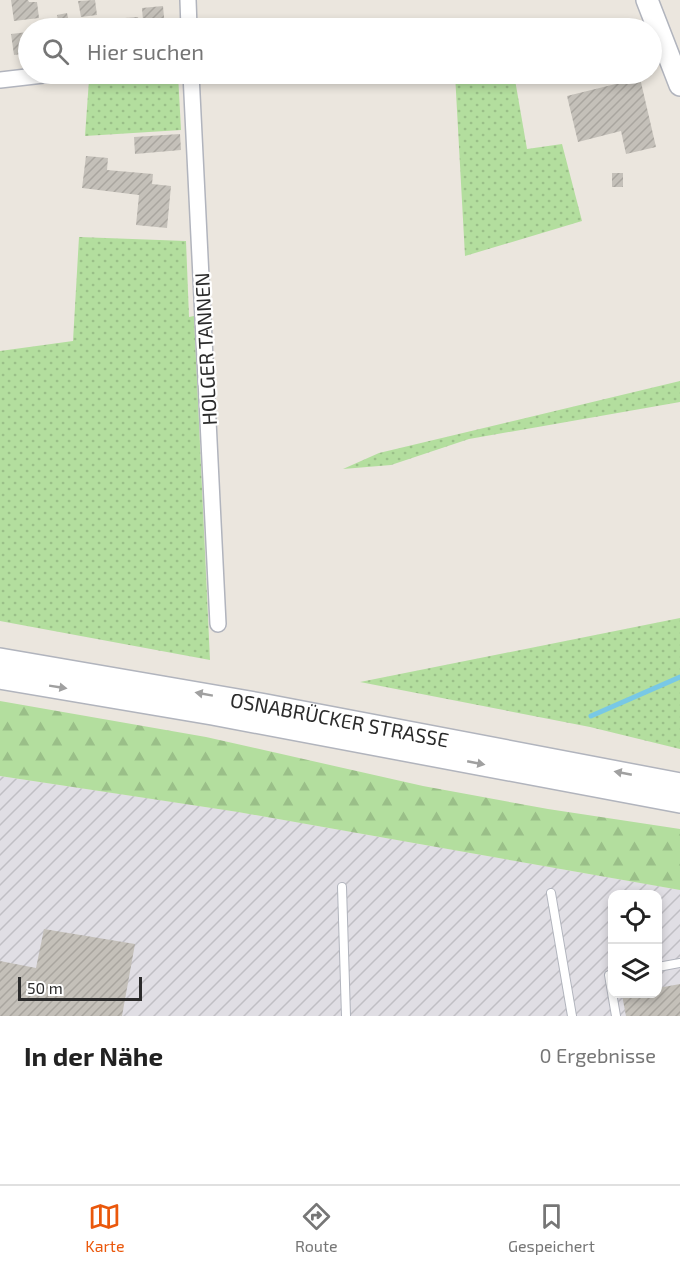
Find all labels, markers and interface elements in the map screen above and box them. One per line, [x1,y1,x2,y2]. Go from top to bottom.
search box [18,18,662,84]
icon: search [39,35,72,68]
text: Hier suchen [87,38,204,64]
street label: HOLGER TANNEN [189,272,221,426]
one-way arrow [48,683,67,692]
street label: OSNABRÜCKER STRASSE [229,687,451,752]
one-way arrow [194,690,213,699]
one-way arrow [466,759,485,768]
one-way arrow [613,768,632,777]
map controls [608,890,662,998]
button: locate [608,890,662,944]
button: layers [608,944,662,998]
scale bar [18,974,142,1002]
text: 50 m [27,978,63,997]
text: In der Nähe [24,1040,163,1071]
text: 0 Ergebnisse [539,1043,656,1067]
tab: Karte [85,1200,125,1255]
tab: Route [295,1200,338,1255]
tab: Gespeichert [508,1200,595,1255]

